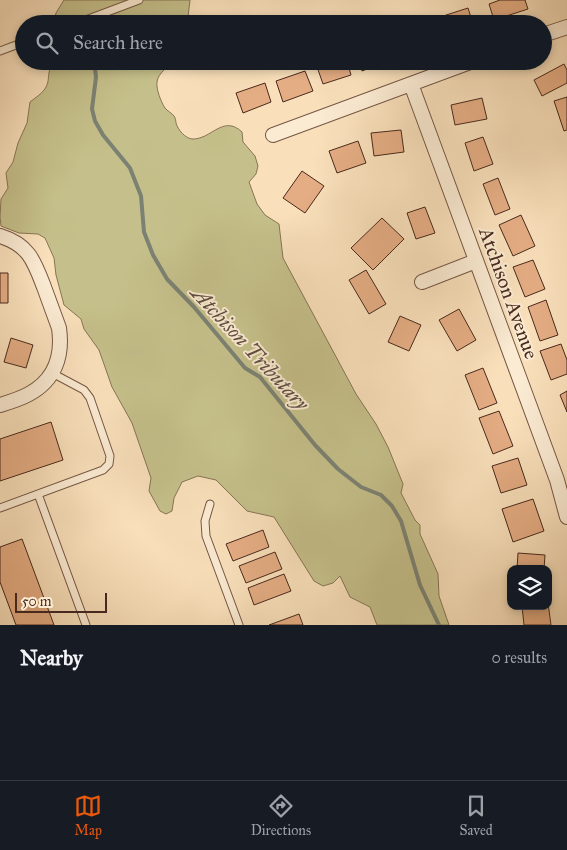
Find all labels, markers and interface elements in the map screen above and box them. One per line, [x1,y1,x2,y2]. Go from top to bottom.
search box [15,15,552,70]
icon: search [33,29,61,57]
text: Search here [73,31,163,54]
street label: Atchison Avenue [474,223,544,362]
water label: Atchison Tributary [184,279,315,417]
map controls [507,565,552,610]
button: layers [507,565,552,610]
scale bar [15,590,108,613]
text: 50 m [22,593,51,610]
text: Nearby [20,645,83,671]
text: 0 results [492,648,547,667]
tab: Map [74,792,102,839]
tab: Directions [251,792,311,839]
tab: Saved [460,792,493,839]

